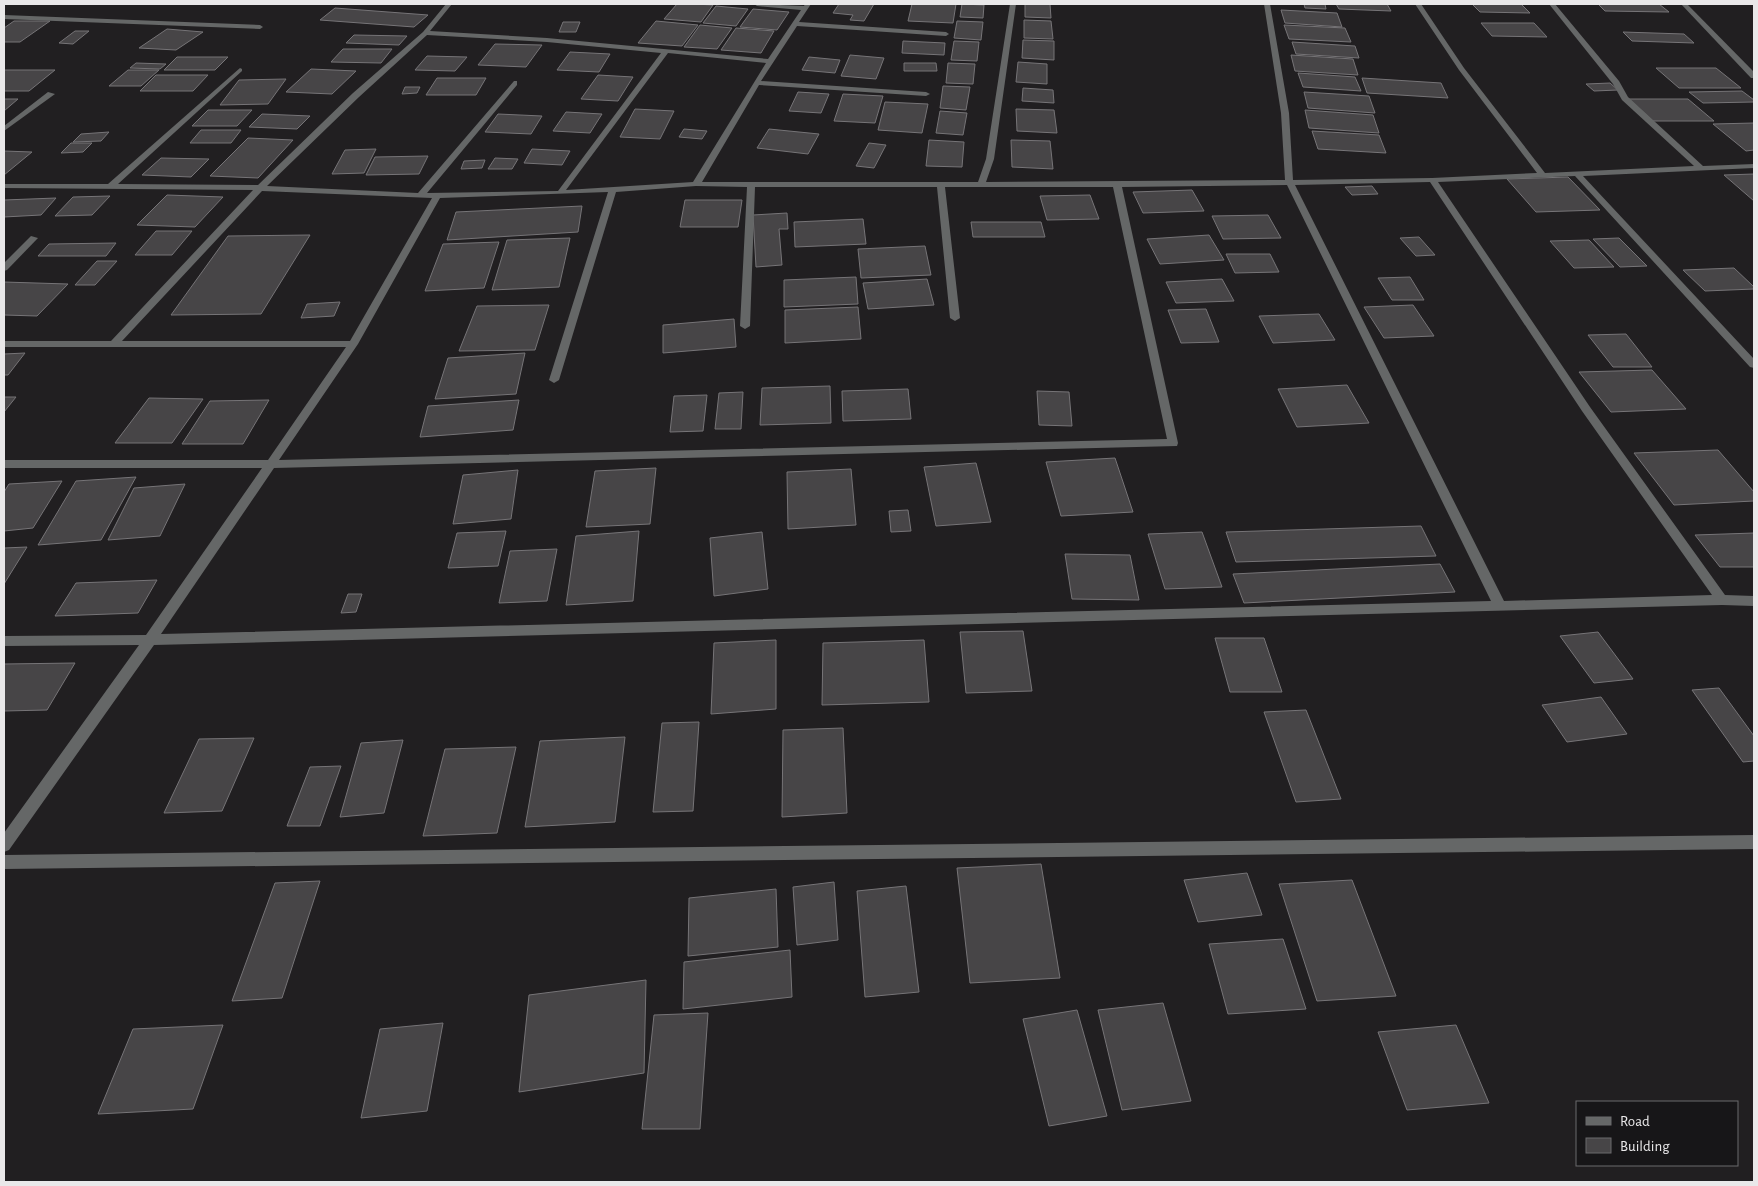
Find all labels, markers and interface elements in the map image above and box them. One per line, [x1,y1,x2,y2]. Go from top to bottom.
legend [1576,1101,1738,1166]
text: Road [1620,1114,1650,1129]
text: Building [1620,1139,1670,1154]

